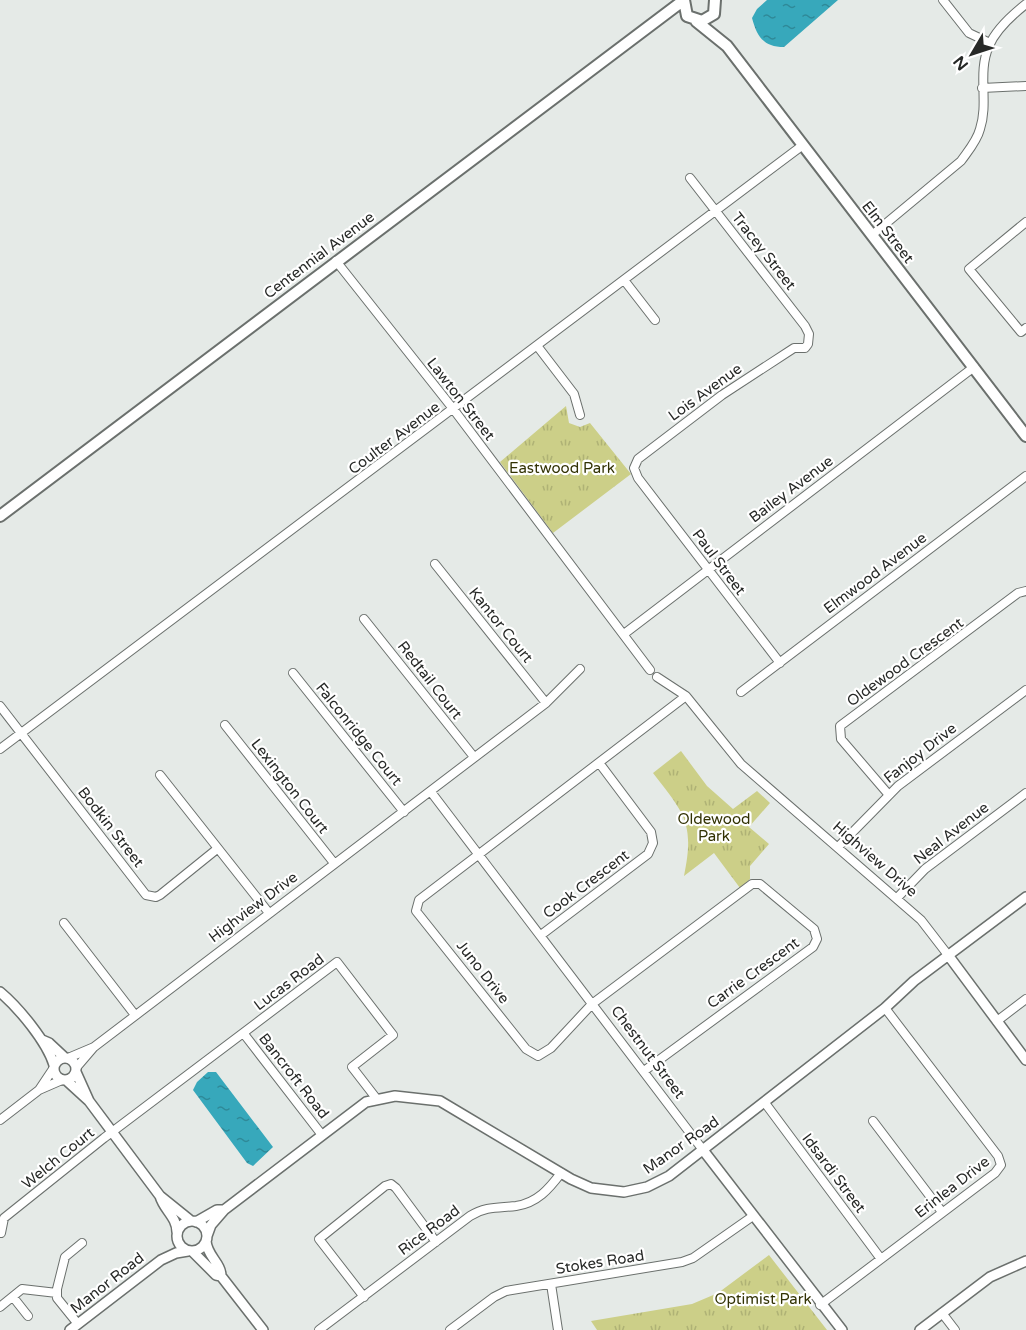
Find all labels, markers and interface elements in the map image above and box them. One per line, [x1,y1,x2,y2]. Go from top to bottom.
north arrow [942,24,1002,84]
text: N [949,52,973,74]
street label: Elm Street [858,197,918,267]
street label: Centennial Avenue [260,208,378,302]
street label: Tracey Street [728,209,800,294]
street label: Lawton Street [423,354,499,444]
street label: Lois Avenue [665,359,745,425]
street label: Coulter Avenue [345,398,443,478]
street label: Bailey Avenue [746,452,836,526]
park label: Eastwood Park [509,459,615,477]
street label: Paul Street [688,526,750,599]
street label: Elmwood Avenue [820,528,930,618]
street label: Kantor Court [465,584,537,667]
street label: Oldewood Crescent [843,614,967,710]
street label: Redtail Court [394,637,466,723]
street label: Falconridge Court [312,679,406,789]
street label: Fanjoy Drive [880,719,960,787]
street label: Lexington Court [247,735,333,837]
street label: Bodkin Street [74,783,148,871]
street label: Neal Avenue [910,798,992,868]
park label: Oldewood Park [677,810,751,845]
street label: Highview Drive [829,817,921,901]
street label: Cook Crescent [539,846,633,922]
street label: Highview Drive [205,868,301,946]
street label: Carrie Crescent [704,933,803,1012]
street label: Juno Drive [453,937,513,1007]
street label: Lucas Road [250,950,328,1014]
street label: Chestnut Street [607,1002,689,1102]
street label: Bancroft Road [255,1030,333,1122]
street label: Manor Road [640,1112,722,1178]
street label: Welch Court [18,1123,98,1193]
street label: Idsardi Street [798,1130,870,1216]
street label: Erinlea Drive [911,1152,993,1222]
street label: Rice Road [395,1201,463,1259]
street label: Stokes Road [555,1246,645,1278]
street label: Manor Road [67,1249,147,1317]
park label: Optimist Park [714,1290,812,1308]

